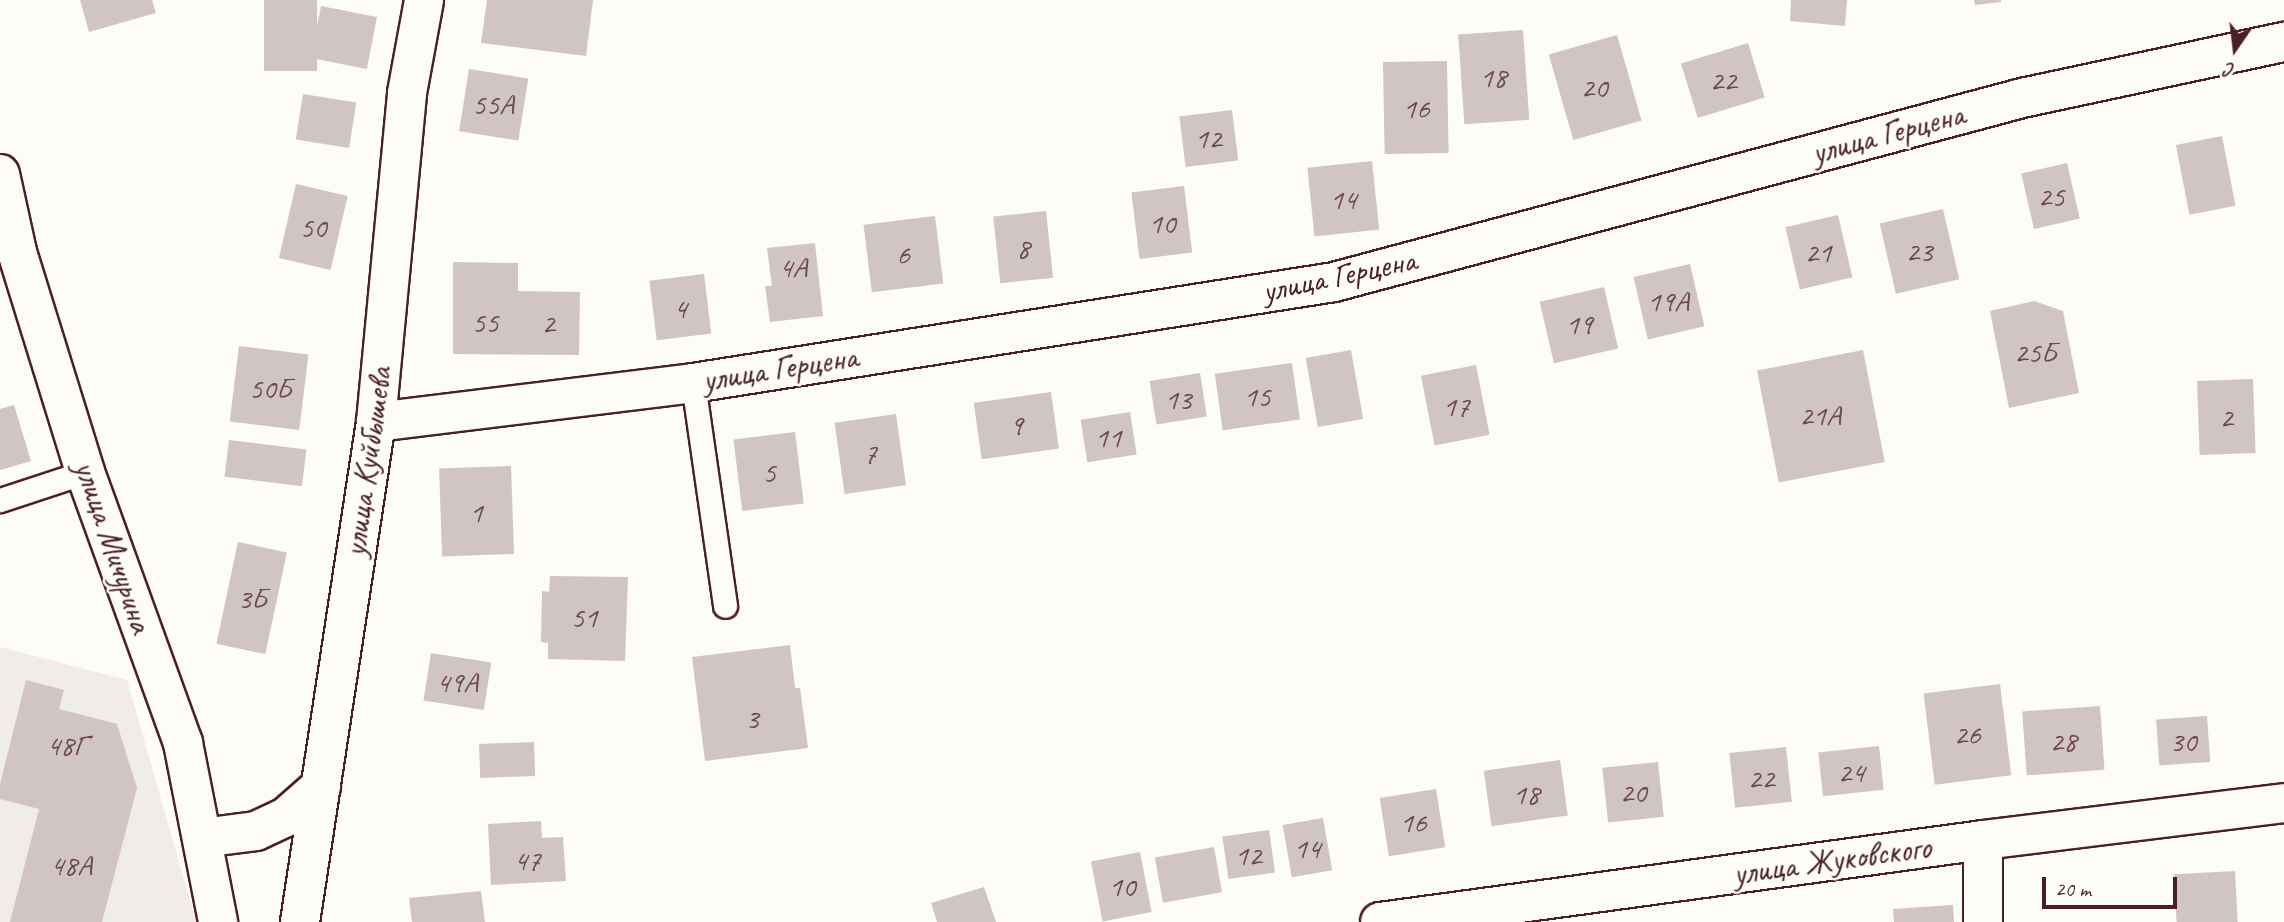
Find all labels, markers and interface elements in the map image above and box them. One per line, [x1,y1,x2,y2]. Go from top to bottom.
north arrow [2200,14,2270,84]
text: С [2222,57,2237,82]
house number: 18 [1480,59,1506,95]
house number: 22 [1710,62,1736,98]
house number: 20 [1581,69,1607,105]
house number: 55А [472,86,514,122]
house number: 16 [1403,90,1429,126]
street label: улица Герцена [1808,95,1968,173]
house number: 12 [1195,120,1221,156]
house number: 25 [2038,178,2064,214]
house number: 14 [1330,181,1356,217]
house number: 10 [1149,205,1175,241]
house number: 50 [300,209,326,245]
house number: 8 [1016,230,1030,266]
house number: 23 [1906,233,1932,269]
house number: 21 [1805,234,1831,270]
house number: 6 [896,236,910,272]
street label: улица Герцена [1259,240,1419,312]
house number: 4А [779,249,807,285]
house number: 19А [1647,283,1689,319]
house number: 4 [673,290,687,326]
house number: 55 [472,304,498,340]
house number: 2 [541,305,555,341]
house number: 19 [1566,306,1592,342]
house number: 25Б [2014,334,2056,370]
street label: улица Герцена [700,337,860,401]
street label: улица Куйбышева [335,365,401,559]
house number: 50Б [249,370,291,406]
house number: 15 [1244,378,1270,414]
house number: 13 [1165,381,1191,417]
house number: 17 [1443,388,1469,424]
house number: 21А [1799,397,1841,433]
house number: 2 [2219,399,2233,435]
house number: 9 [1009,407,1023,443]
house number: 11 [1095,419,1121,455]
house number: 7 [863,435,877,471]
house number: 5 [762,454,776,490]
street label: улица Мичурина [65,455,161,639]
house number: 1 [469,494,483,530]
house number: 3Б [238,580,266,616]
house number: 51 [571,599,597,635]
house number: 49А [436,664,478,700]
house number: 3 [745,700,759,736]
house number: 26 [1954,716,1980,752]
house number: 28 [2050,723,2076,759]
house number: 30 [2170,723,2196,759]
house number: 48Г [47,727,87,763]
house number: 24 [1838,754,1864,790]
house number: 22 [1748,760,1774,796]
house number: 20 [1620,774,1646,810]
house number: 18 [1513,776,1539,812]
house number: 16 [1400,804,1426,840]
street label: улица Жуковского [1730,827,1934,895]
house number: 14 [1294,830,1320,866]
house number: 12 [1235,837,1261,873]
house number: 47 [514,842,540,878]
house number: 48А [50,847,92,883]
scale bar [2046,862,2181,906]
house number: 10 [1109,868,1135,904]
text: 20 m [2055,876,2091,902]

